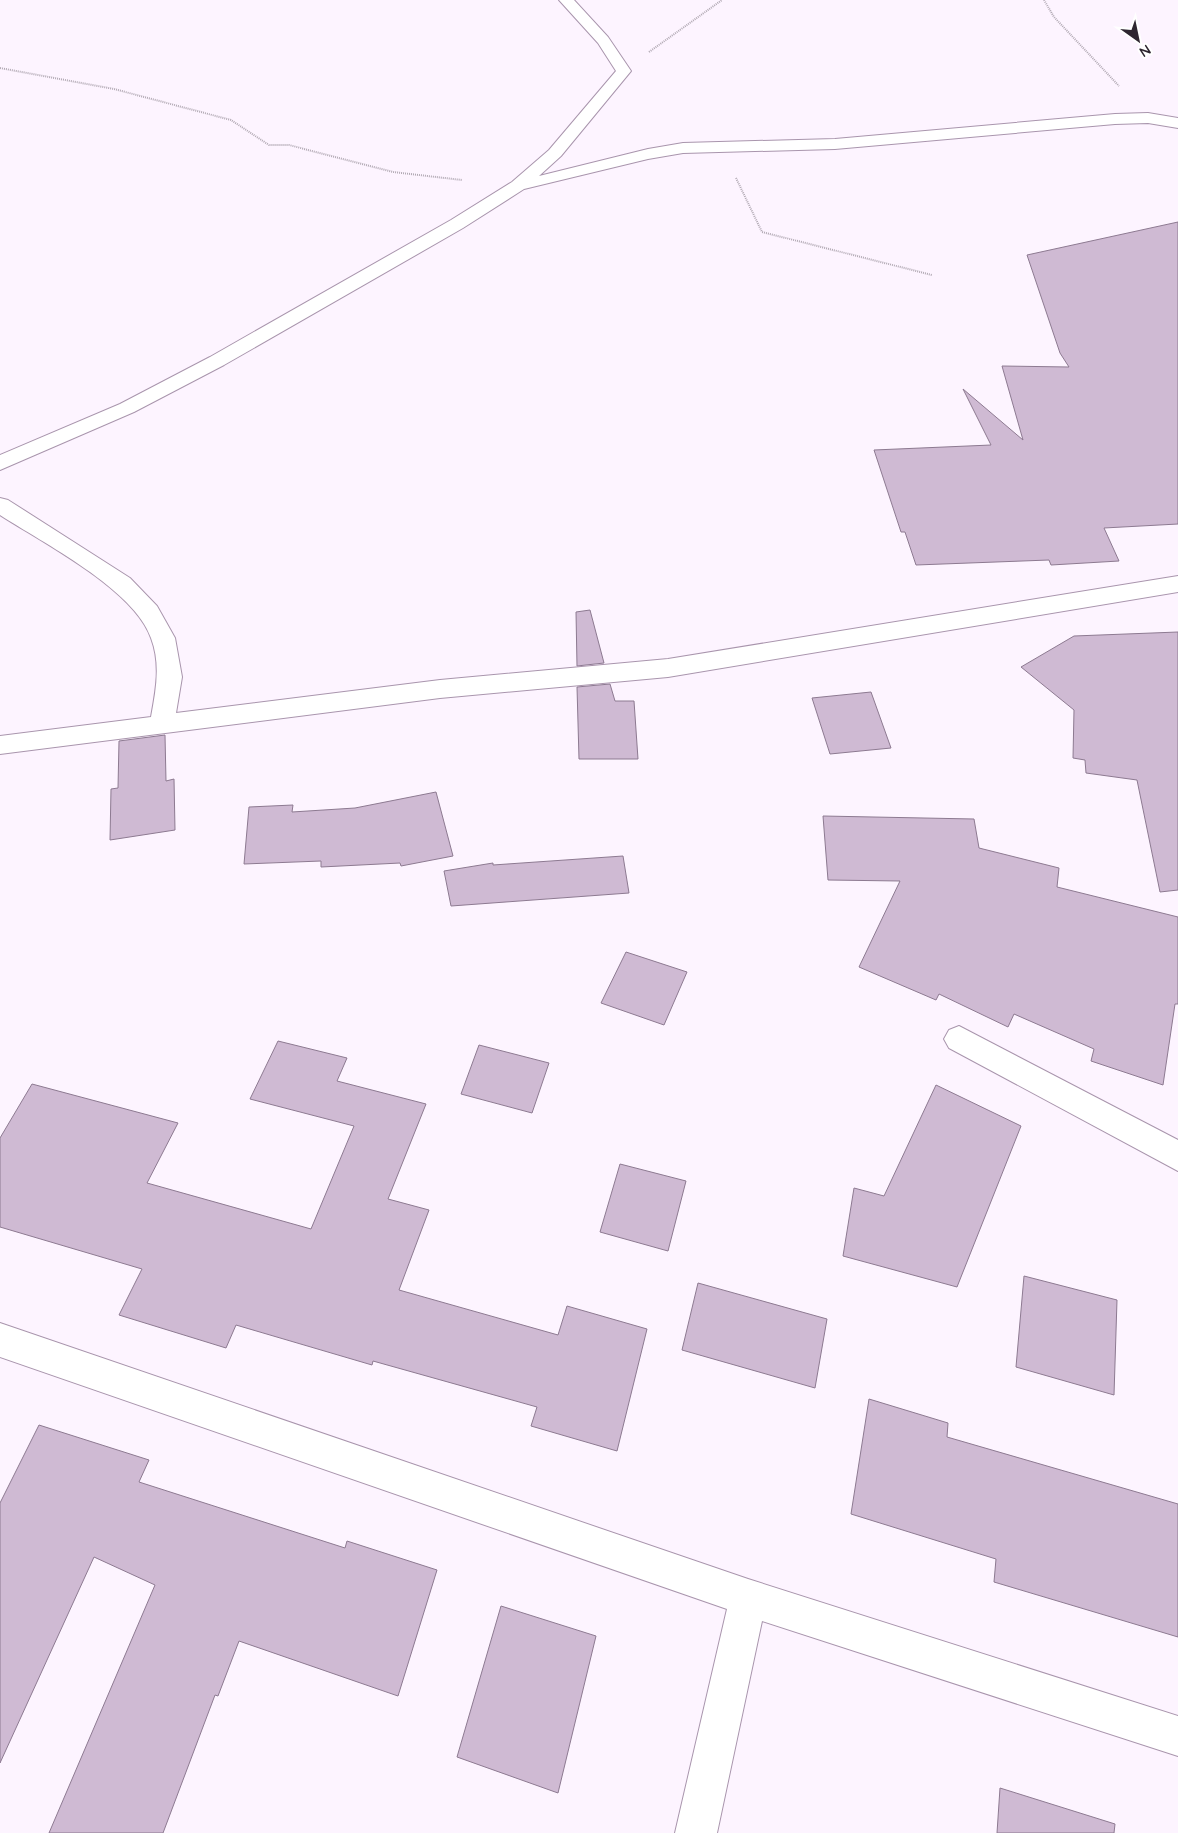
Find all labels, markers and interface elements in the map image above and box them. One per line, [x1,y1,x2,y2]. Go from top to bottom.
north arrow [1113,15,1163,65]
text: N [1136,41,1154,61]

